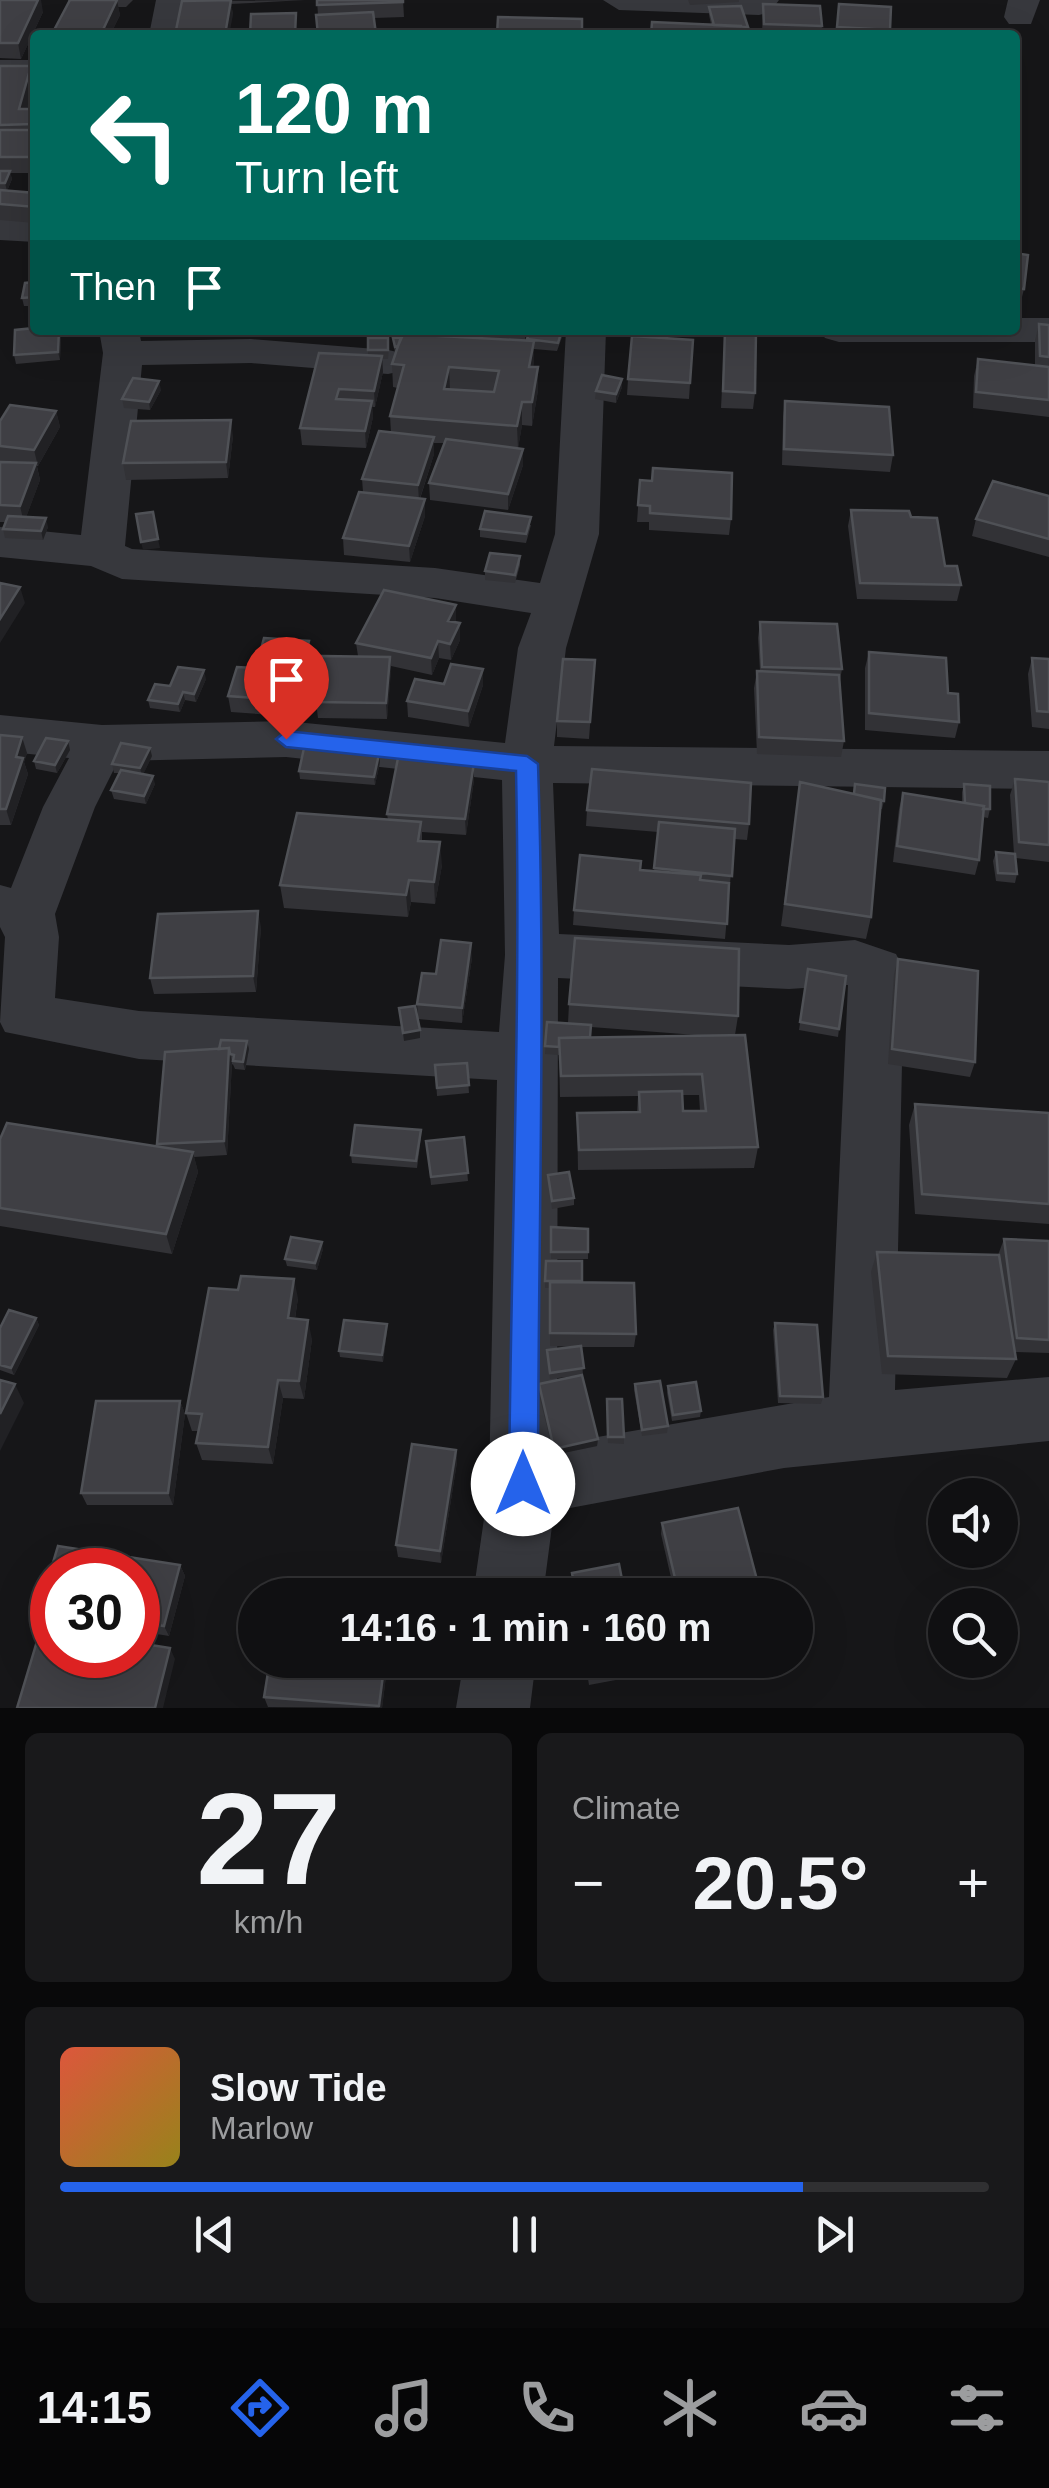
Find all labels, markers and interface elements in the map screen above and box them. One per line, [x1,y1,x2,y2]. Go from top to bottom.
icon: left [70,70,200,200]
text: 120 m [235,70,433,148]
text: Turn left [235,152,398,203]
icon: arrive [177,260,232,315]
text: Then [70,266,157,308]
pin [244,637,329,740]
icon: arrive [259,652,314,707]
position arrow [471,1432,575,1536]
map controls [928,1478,1018,1678]
button: sound [928,1478,1018,1568]
speed limit sign: 30 [30,1548,160,1678]
button: search [928,1588,1018,1678]
text: 14:16 · 1 min · 160 m [340,1607,711,1649]
text: 27 [196,1766,341,1912]
text: Climate [572,1790,680,1826]
text: 20.5° [693,1841,868,1925]
text: − [572,1852,604,1914]
text: + [957,1852,989,1914]
text: km/h [234,1904,303,1940]
text: Slow Tide [210,2067,387,2109]
text: Marlow [210,2110,313,2146]
icon: previous [187,2207,242,2262]
icon: pause [497,2207,552,2262]
icon: next [807,2207,862,2262]
icon: directions [225,2373,295,2443]
icon: music [369,2373,439,2443]
icon: phone [512,2373,582,2443]
icon: climate [655,2373,725,2443]
icon: car [799,2373,869,2443]
icon: filters [942,2373,1012,2443]
text: 14:15 [37,2382,152,2433]

